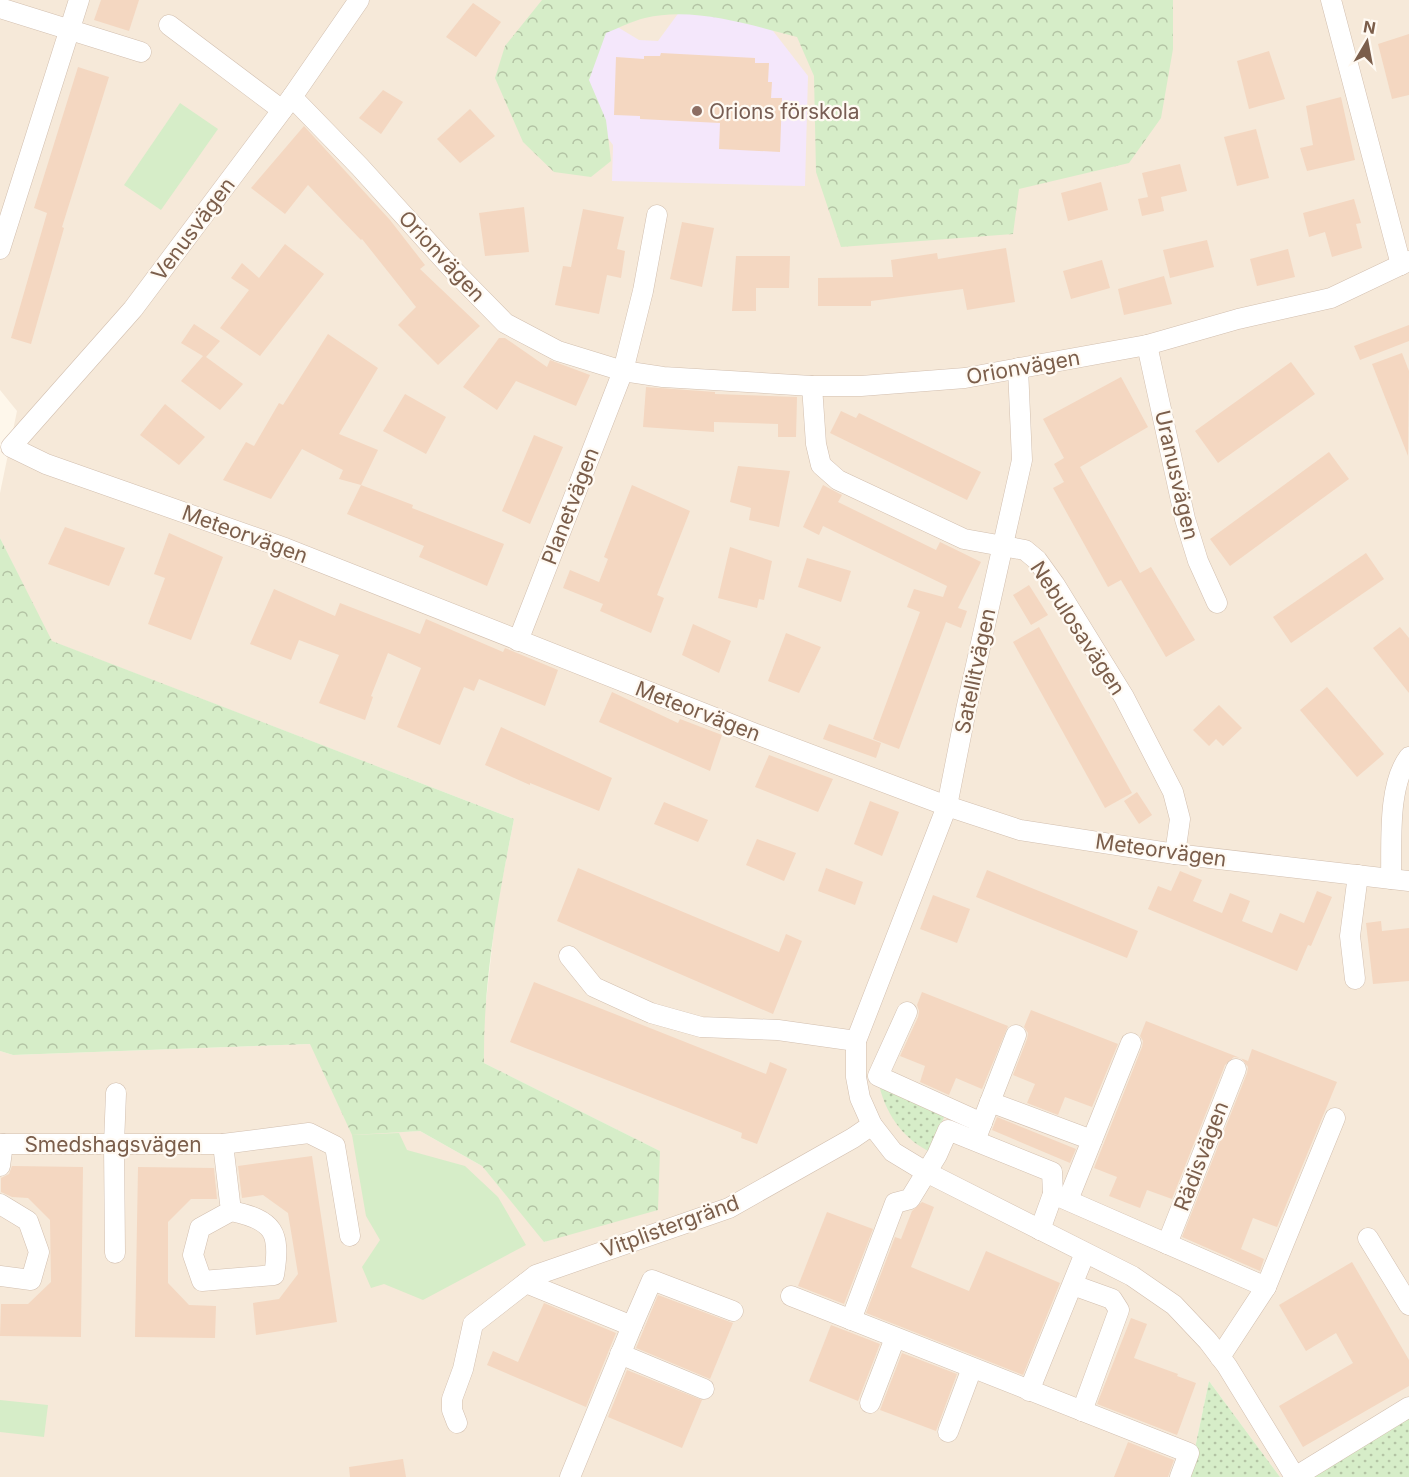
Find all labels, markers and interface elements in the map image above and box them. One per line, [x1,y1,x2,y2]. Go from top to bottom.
north arrow [1337,12,1397,72]
text: N [1362,16,1377,38]
place label: Orions förskola [709,99,860,124]
marker: Orions förskola [690,104,704,118]
street label: Venusvägen [146,173,240,285]
street label: Orionvägen [394,205,490,307]
street label: Orionvägen [964,345,1082,389]
street label: Uranusvägen [1150,408,1204,542]
street label: Planetvägen [536,444,604,568]
street label: Meteorvägen [179,500,311,568]
street label: Nebulosavägen [1025,556,1131,700]
street label: Satellitvägen [949,606,1001,736]
street label: Meteorvägen [632,676,764,746]
street label: Meteorvägen [1094,828,1228,872]
street label: Rädisvägen [1169,1098,1233,1214]
street label: Smedshagsvägen [24,1132,202,1157]
street label: Vitplistergränd [598,1189,742,1263]

